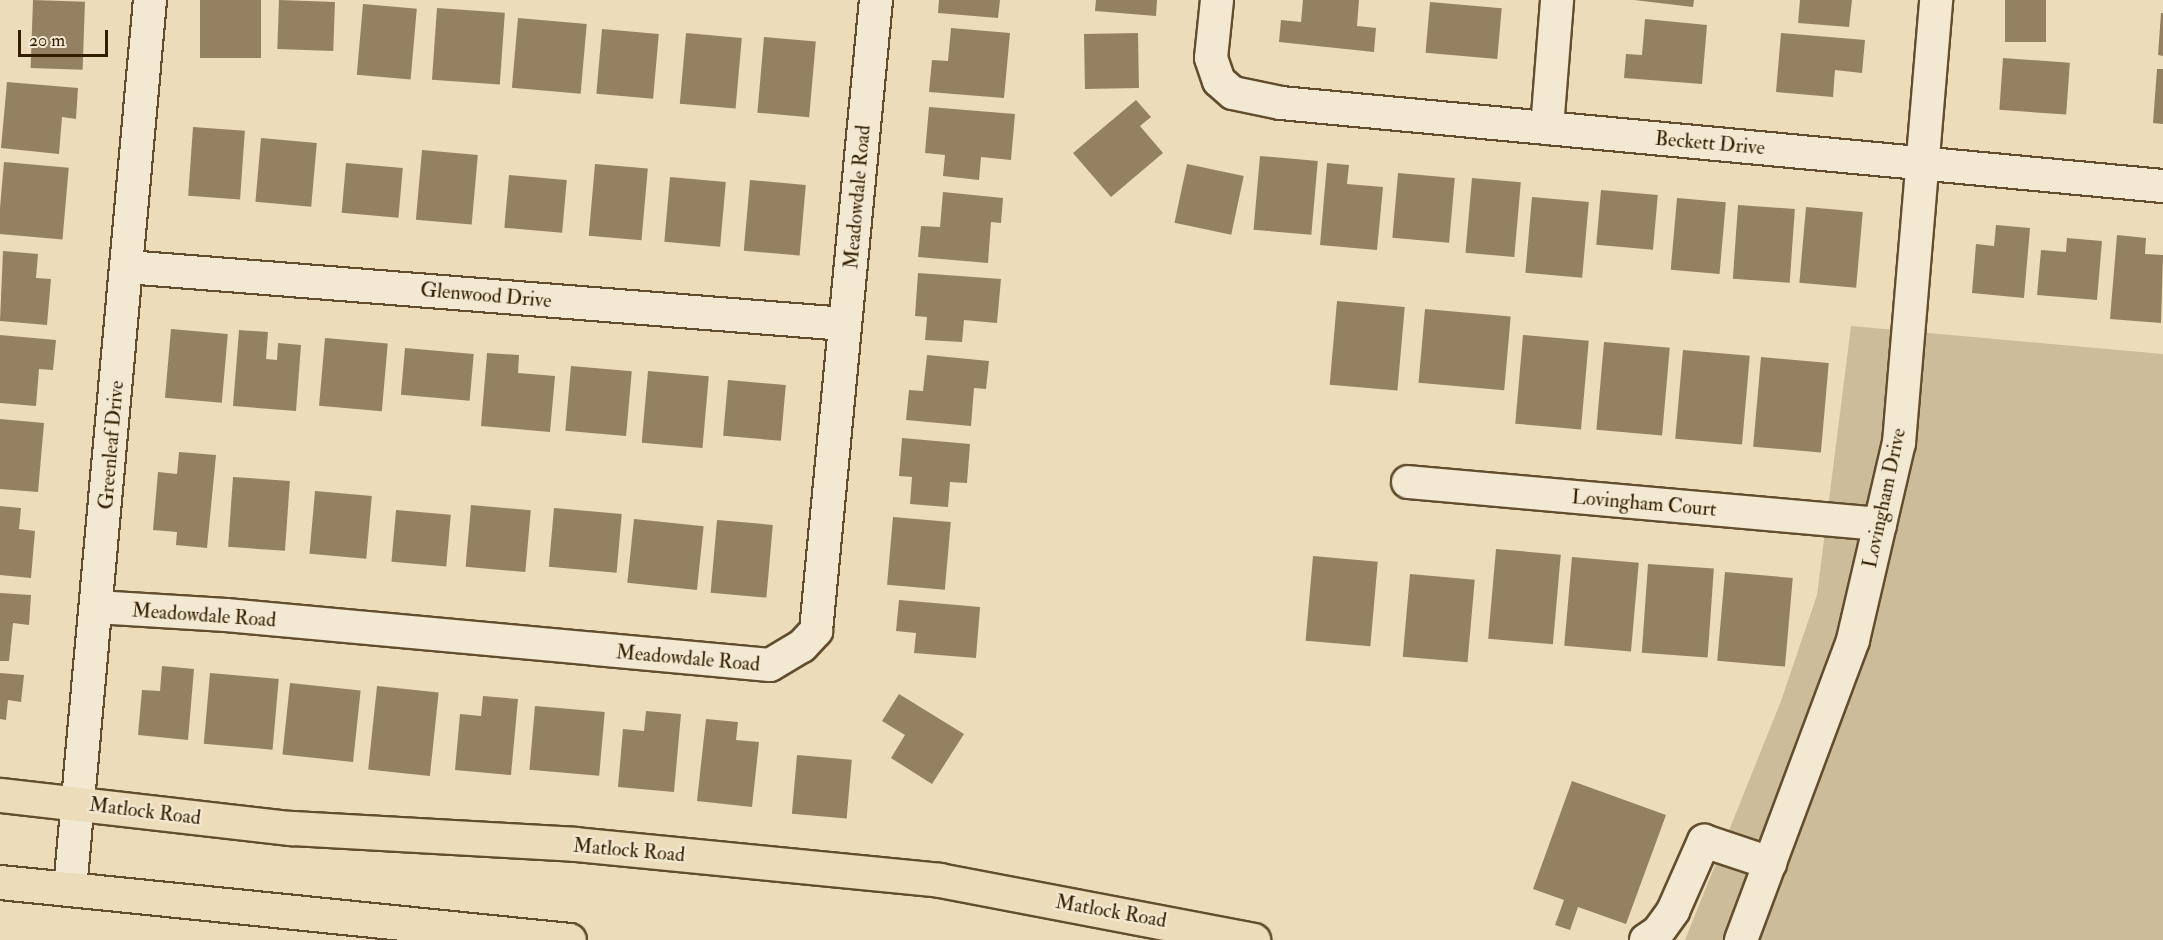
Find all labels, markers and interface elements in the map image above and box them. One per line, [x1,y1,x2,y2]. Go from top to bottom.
scale bar [21,18,111,56]
text: 20 m [29,29,65,52]
street label: Meadowdale Road [839,124,875,270]
street label: Beckett Drive [1654,126,1766,160]
street label: Glenwood Drive [419,277,553,313]
street label: Greenleaf Drive [93,380,129,510]
street label: Lovingham Drive [1857,426,1911,570]
street label: Lovingham Court [1571,485,1717,521]
street label: Meadowdale Road [131,598,277,632]
street label: Meadowdale Road [615,640,761,676]
street label: Matlock Road [88,792,202,830]
street label: Matlock Road [572,833,686,867]
street label: Matlock Road [1054,889,1168,933]

